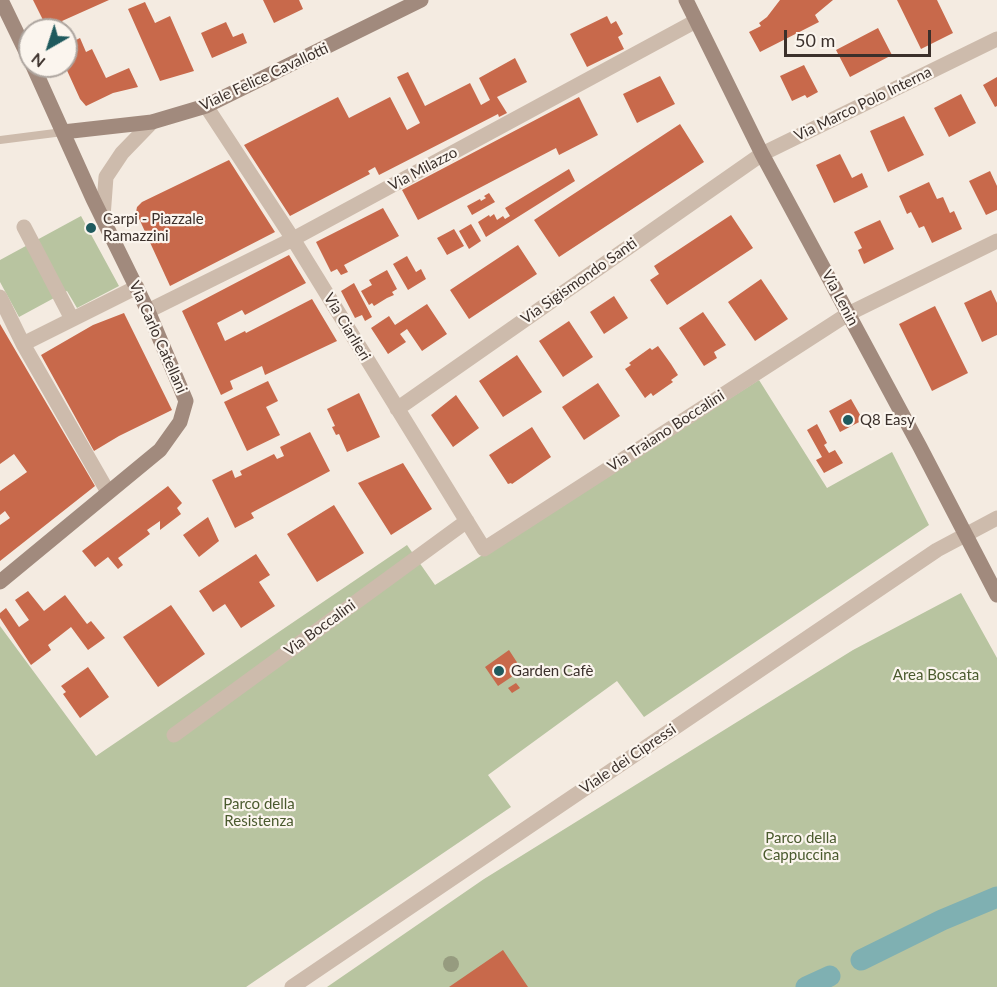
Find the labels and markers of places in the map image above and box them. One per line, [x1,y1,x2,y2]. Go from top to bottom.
place label: Carpi - Piazzale Ramazzini [103,210,204,245]
marker: Carpi - Piazzale Ramazzini [84,221,98,235]
place label: Q8 Easy [860,411,915,429]
marker: Q8 Easy [841,413,855,427]
place label: Garden Cafè [511,662,593,680]
marker: Garden Cafè [492,664,506,678]

